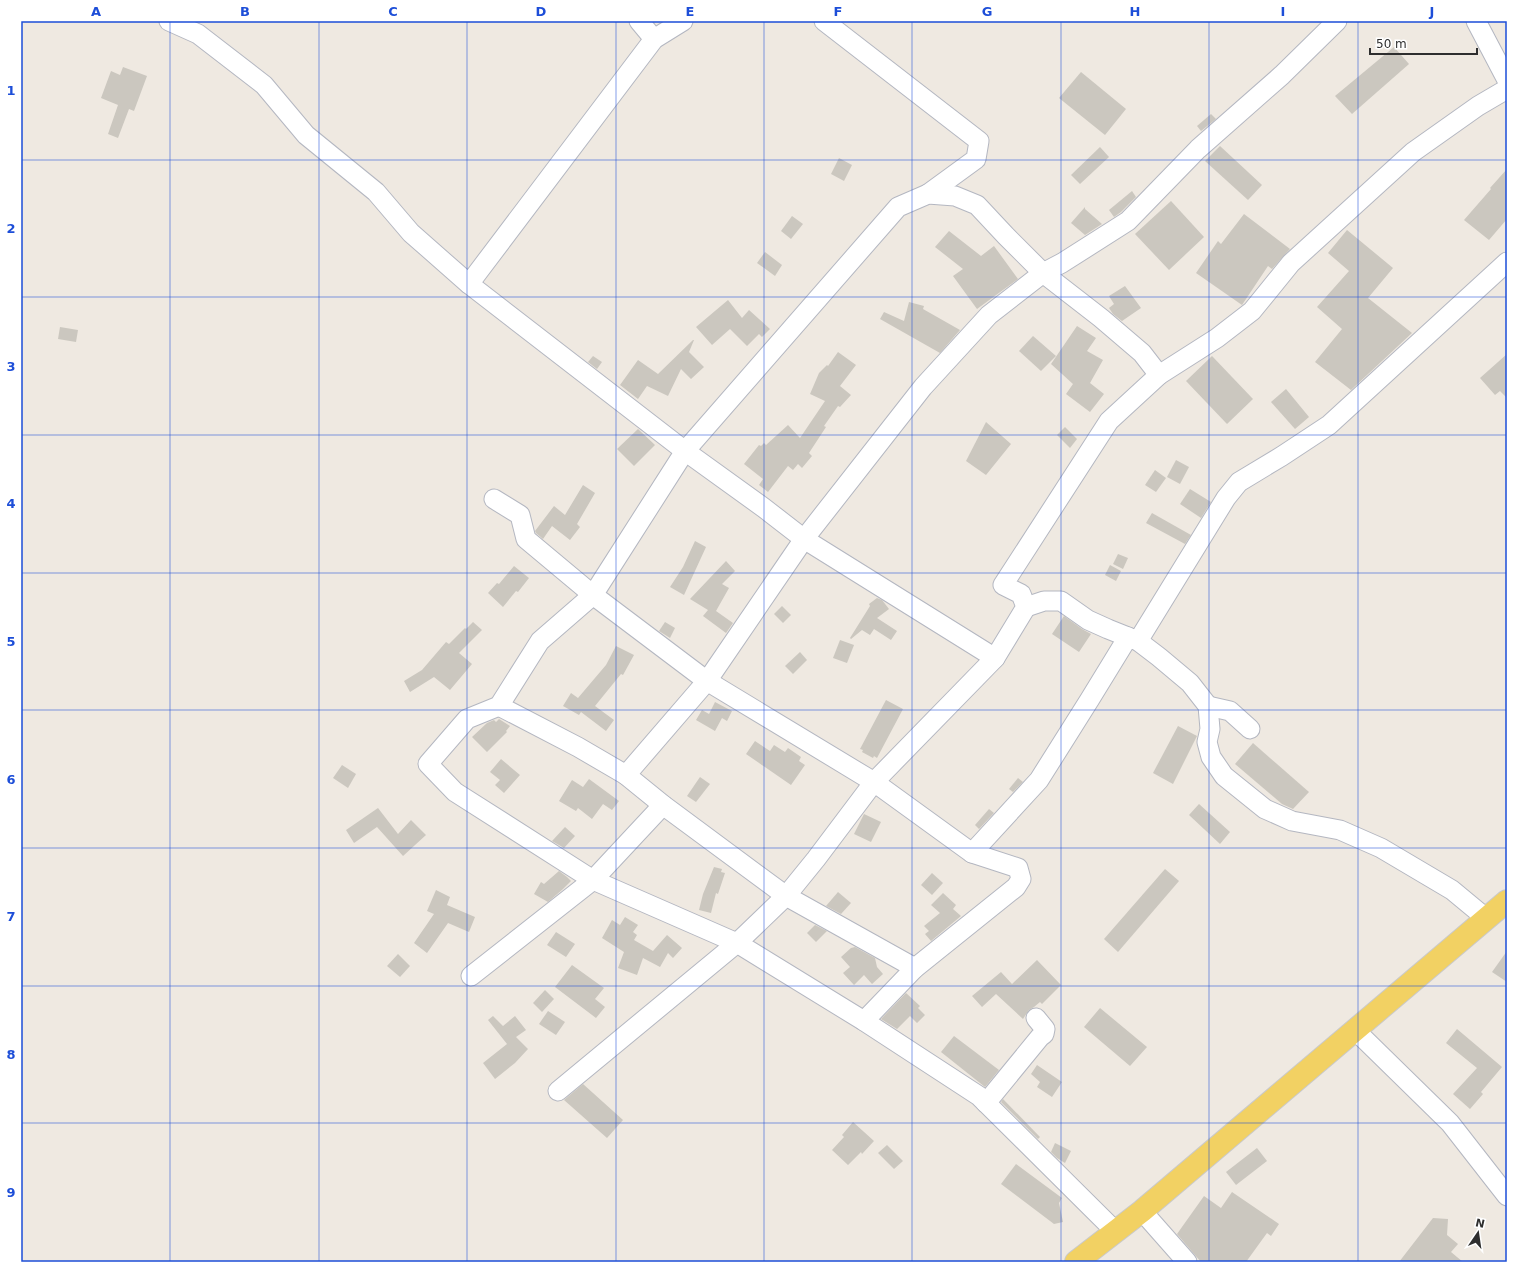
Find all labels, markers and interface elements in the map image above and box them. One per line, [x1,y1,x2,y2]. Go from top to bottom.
text: A [91,4,101,19]
text: B [240,4,250,19]
text: C [388,4,398,19]
text: D [536,4,547,19]
text: E [686,4,694,19]
text: F [834,4,842,19]
text: G [982,4,992,19]
text: H [1130,4,1140,19]
text: I [1281,4,1285,19]
text: J [1429,4,1434,19]
scale bar [1370,30,1477,56]
text: 50 m [1376,37,1407,51]
text: 1 [6,83,16,98]
text: 2 [6,221,16,236]
text: 3 [6,359,16,374]
text: 4 [6,496,16,511]
text: 5 [6,634,16,649]
text: 6 [6,772,16,787]
text: 7 [6,909,16,924]
text: 8 [6,1047,16,1062]
text: 9 [6,1185,16,1200]
north arrow [1458,1213,1498,1253]
text: N [1474,1216,1486,1231]

